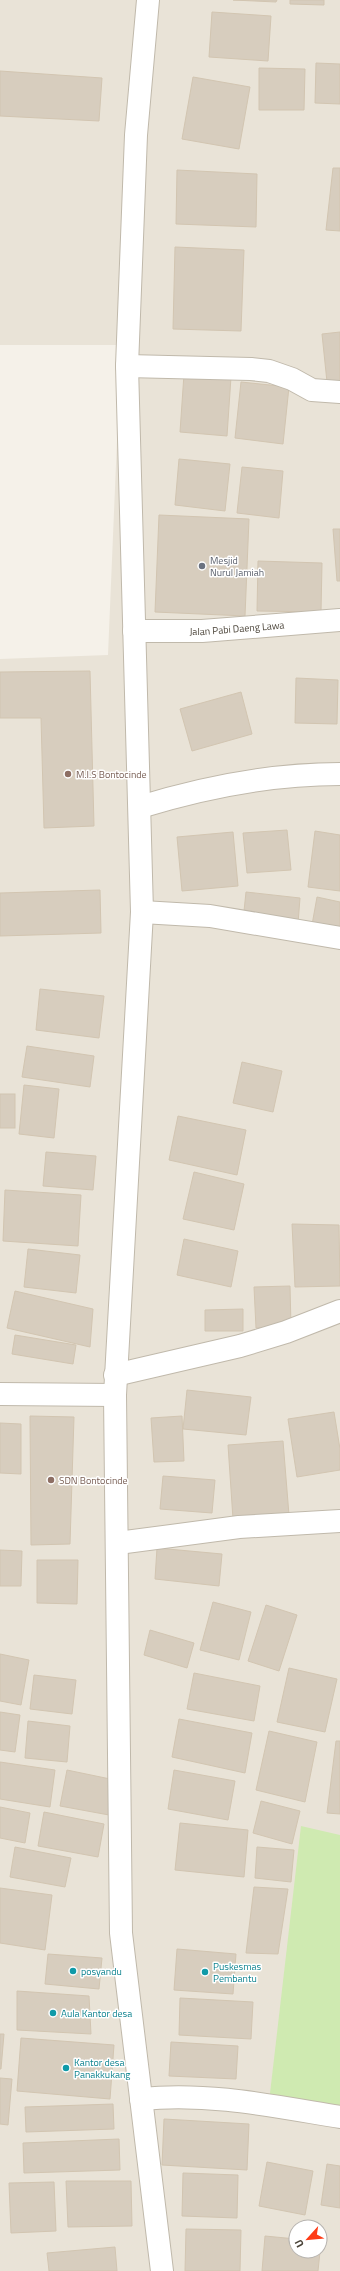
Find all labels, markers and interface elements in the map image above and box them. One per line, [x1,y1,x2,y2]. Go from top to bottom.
place label: Mesjid Nurul Jamiah [210,553,264,580]
marker: Mesjid Nurul Jamiah [197,561,207,571]
street label: Jalan Pabi Daeng Lawa [189,617,285,639]
place label: M.I.S Bontocinde [76,767,147,782]
marker: M.I.S Bontocinde [63,769,73,779]
place label: SDN Bontocinde [59,1473,128,1488]
marker: SDN Bontocinde [46,1475,56,1485]
place label: Puskesmas Pembantu [213,1959,262,1986]
place label: posyandu [81,1964,122,1979]
marker: posyandu [68,1966,78,1976]
marker: Puskesmas Pembantu [200,1967,210,1977]
place label: Aula Kantor desa [61,2006,132,2021]
marker: Aula Kantor desa [48,2008,58,2018]
place label: Kantor desa Panakkukang [74,2055,130,2082]
marker: Kantor desa Panakkukang [61,2063,71,2073]
north arrow [288,2219,328,2259]
text: U [290,2237,308,2250]

